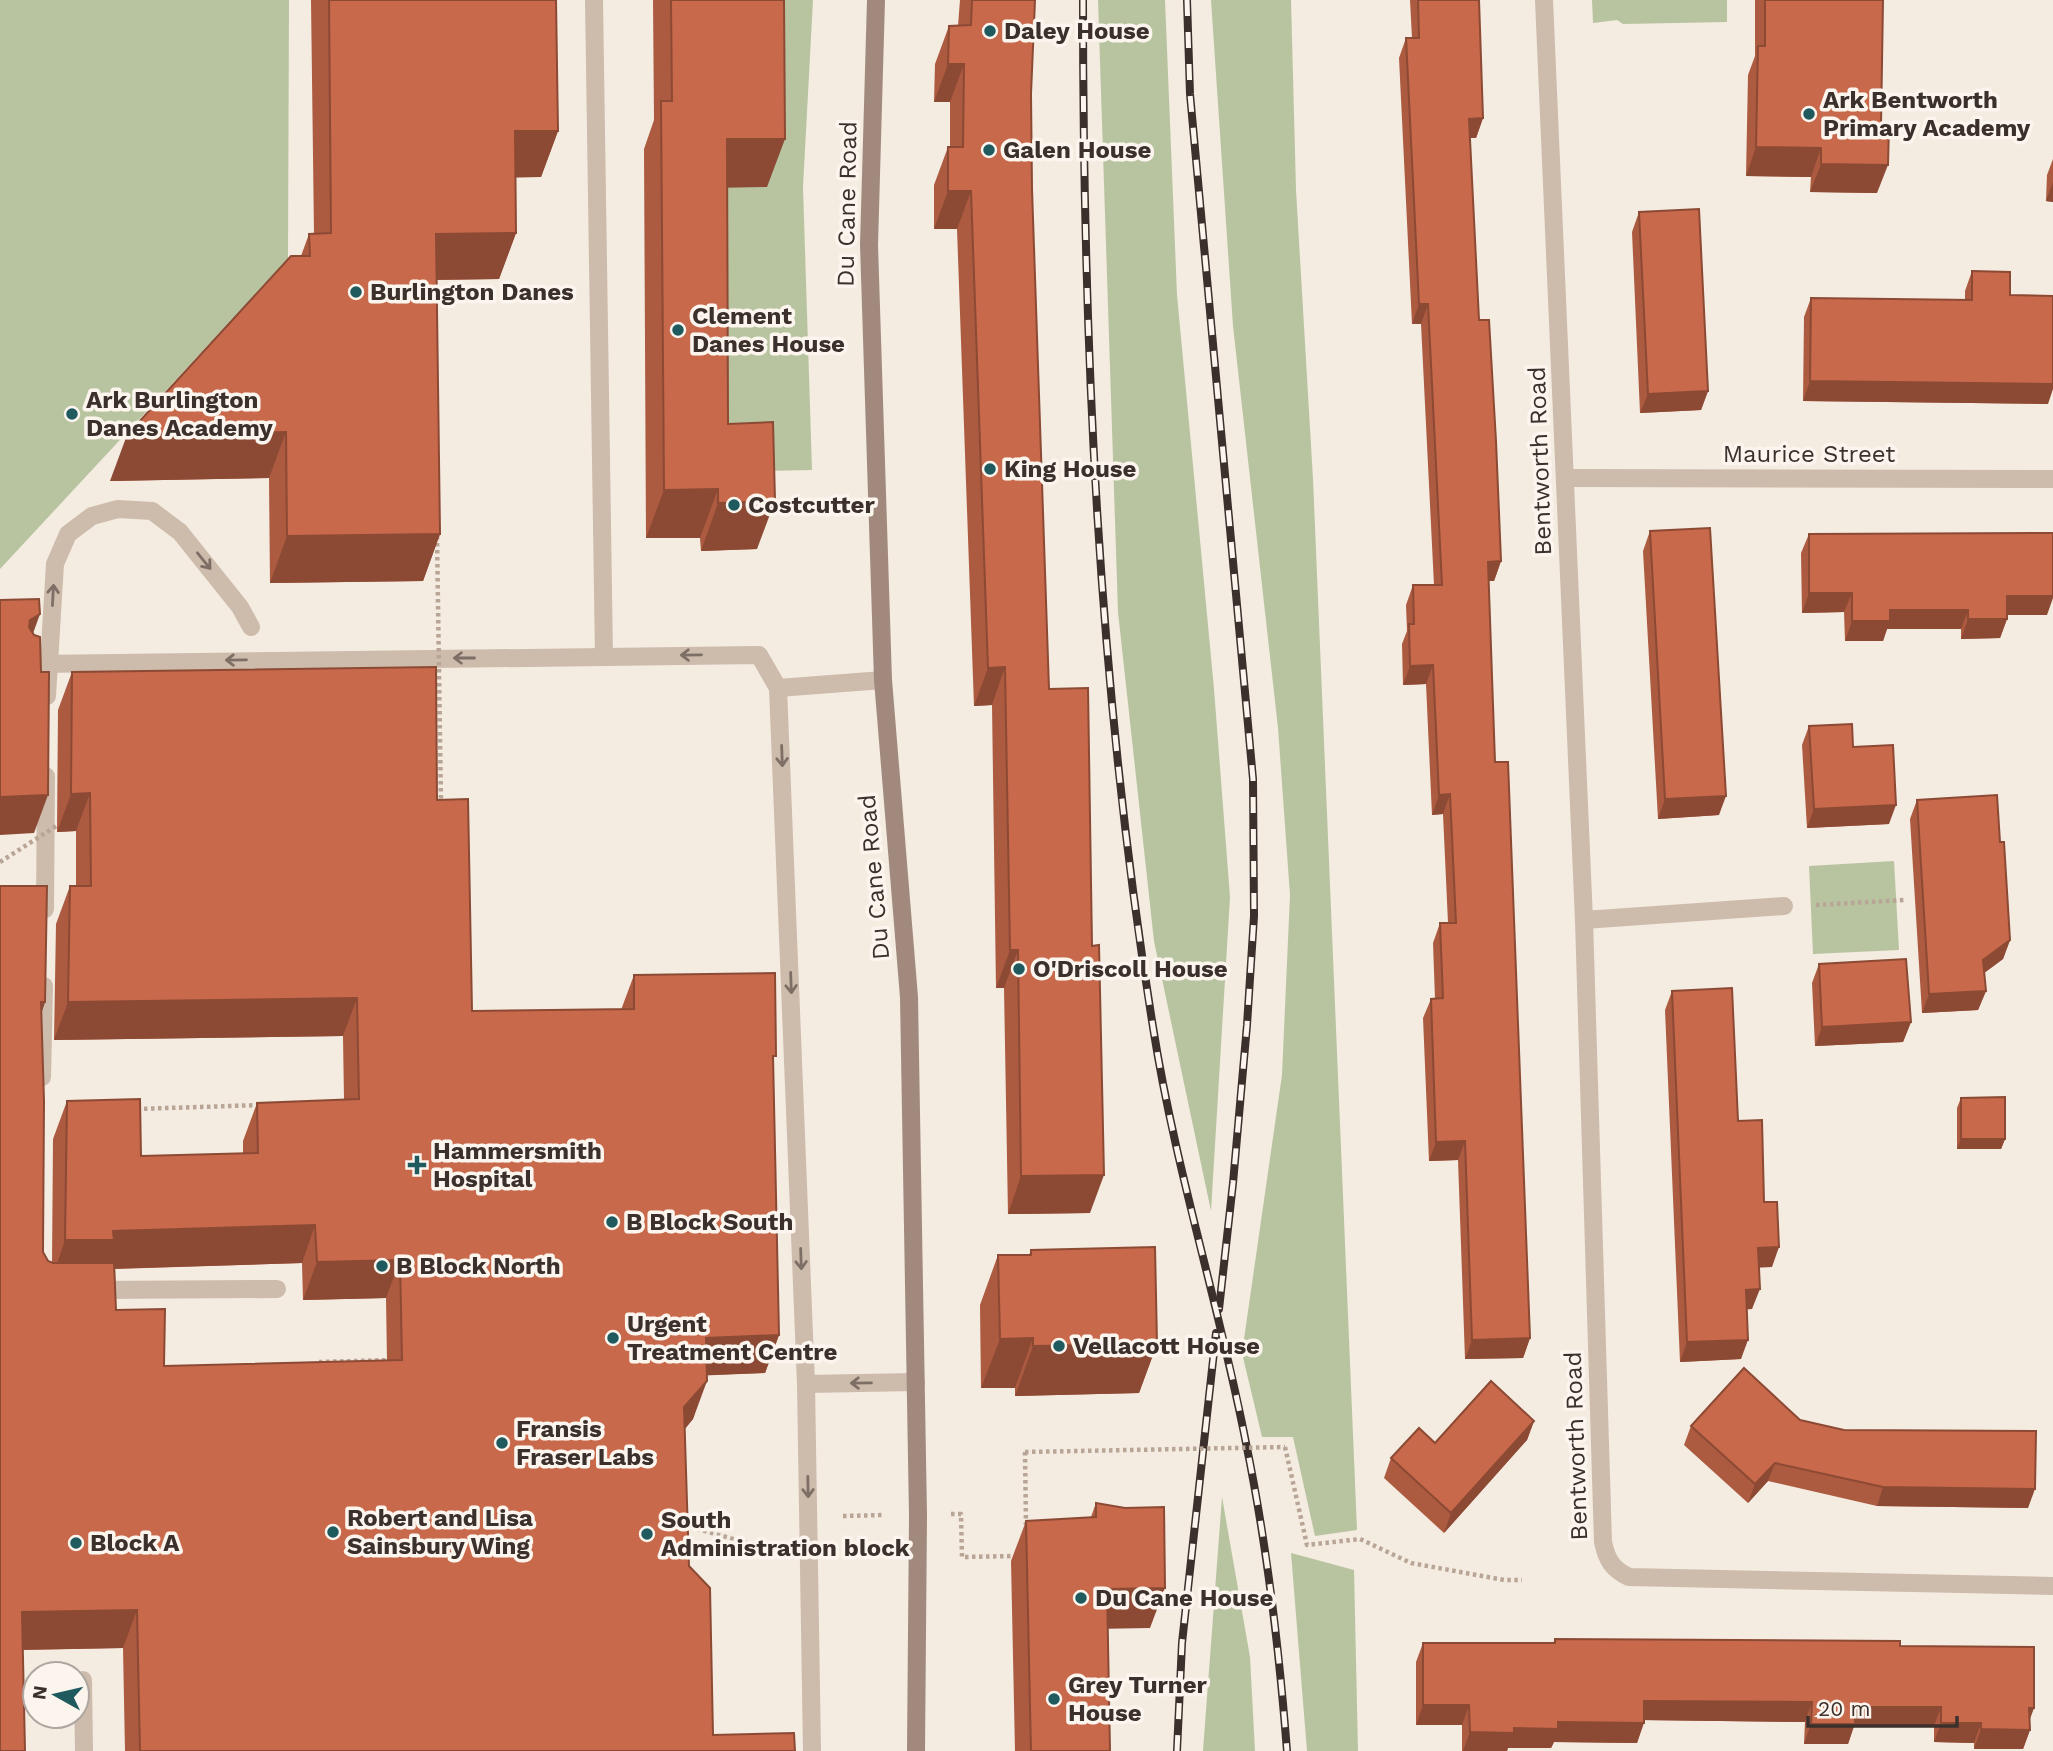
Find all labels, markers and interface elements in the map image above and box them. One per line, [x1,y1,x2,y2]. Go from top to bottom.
place label: Daley House [1004,17,1150,45]
marker: Daley House [982,23,998,39]
place label: Ark Bentworth Primary Academy [1823,86,2031,142]
marker: Ark Bentworth Primary Academy [1801,106,1817,122]
street label: Du Cane Road [832,121,862,287]
place label: Galen House [1003,136,1151,164]
marker: Galen House [981,142,997,158]
place label: Burlington Danes [370,278,574,306]
marker: Burlington Danes [348,284,364,300]
place label: Clement Danes House [692,302,845,358]
marker: Clement Danes House [670,322,686,338]
street label: Bentworth Road [1523,366,1557,556]
place label: Ark Burlington Danes Academy [86,386,273,442]
marker: Ark Burlington Danes Academy [64,406,80,422]
street label: Maurice Street [1723,440,1895,468]
place label: King House [1004,455,1136,483]
marker: King House [982,461,998,477]
place label: Costcutter [748,491,875,519]
marker: Costcutter [726,497,742,513]
one-way arrow [196,551,212,569]
one-way arrow [47,584,60,607]
one-way arrow [680,649,703,662]
one-way arrow [452,651,475,665]
one-way arrow [225,653,248,667]
one-way arrow [776,744,789,767]
street label: Du Cane Road [853,793,895,961]
place label: O'Driscoll House [1033,955,1228,983]
marker: O'Driscoll House [1011,961,1027,977]
one-way arrow [784,971,797,994]
place label: Hammersmith Hospital [433,1137,602,1193]
marker: Hammersmith Hospital [407,1155,427,1175]
place label: B Block South [626,1208,793,1236]
marker: B Block South [604,1214,620,1230]
one-way arrow [794,1248,807,1271]
place label: B Block North [396,1252,561,1280]
marker: B Block North [374,1258,390,1274]
place label: Urgent Treatment Centre [627,1310,837,1366]
marker: Urgent Treatment Centre [605,1330,621,1346]
place label: Vellacott House [1073,1332,1260,1360]
marker: Vellacott House [1051,1338,1067,1354]
street label: Bentworth Road [1559,1351,1593,1541]
one-way arrow [850,1376,873,1390]
place label: Fransis Fraser Labs [516,1415,654,1471]
marker: Fransis Fraser Labs [494,1435,510,1451]
one-way arrow [801,1475,814,1498]
place label: Robert and Lisa Sainsbury Wing [347,1504,533,1560]
place label: South Administration block [661,1506,910,1562]
marker: Robert and Lisa Sainsbury Wing [325,1524,341,1540]
marker: South Administration block [639,1526,655,1542]
place label: Block A [90,1529,180,1557]
marker: Block A [68,1535,84,1551]
place label: Du Cane House [1095,1584,1274,1612]
marker: Du Cane House [1073,1590,1089,1606]
north arrow [21,1660,91,1730]
place label: Grey Turner House [1068,1671,1208,1727]
text: N [27,1684,52,1701]
scale bar [1808,1684,1957,1728]
marker: Grey Turner House [1046,1691,1062,1707]
text: 20 m [1818,1696,1870,1721]

